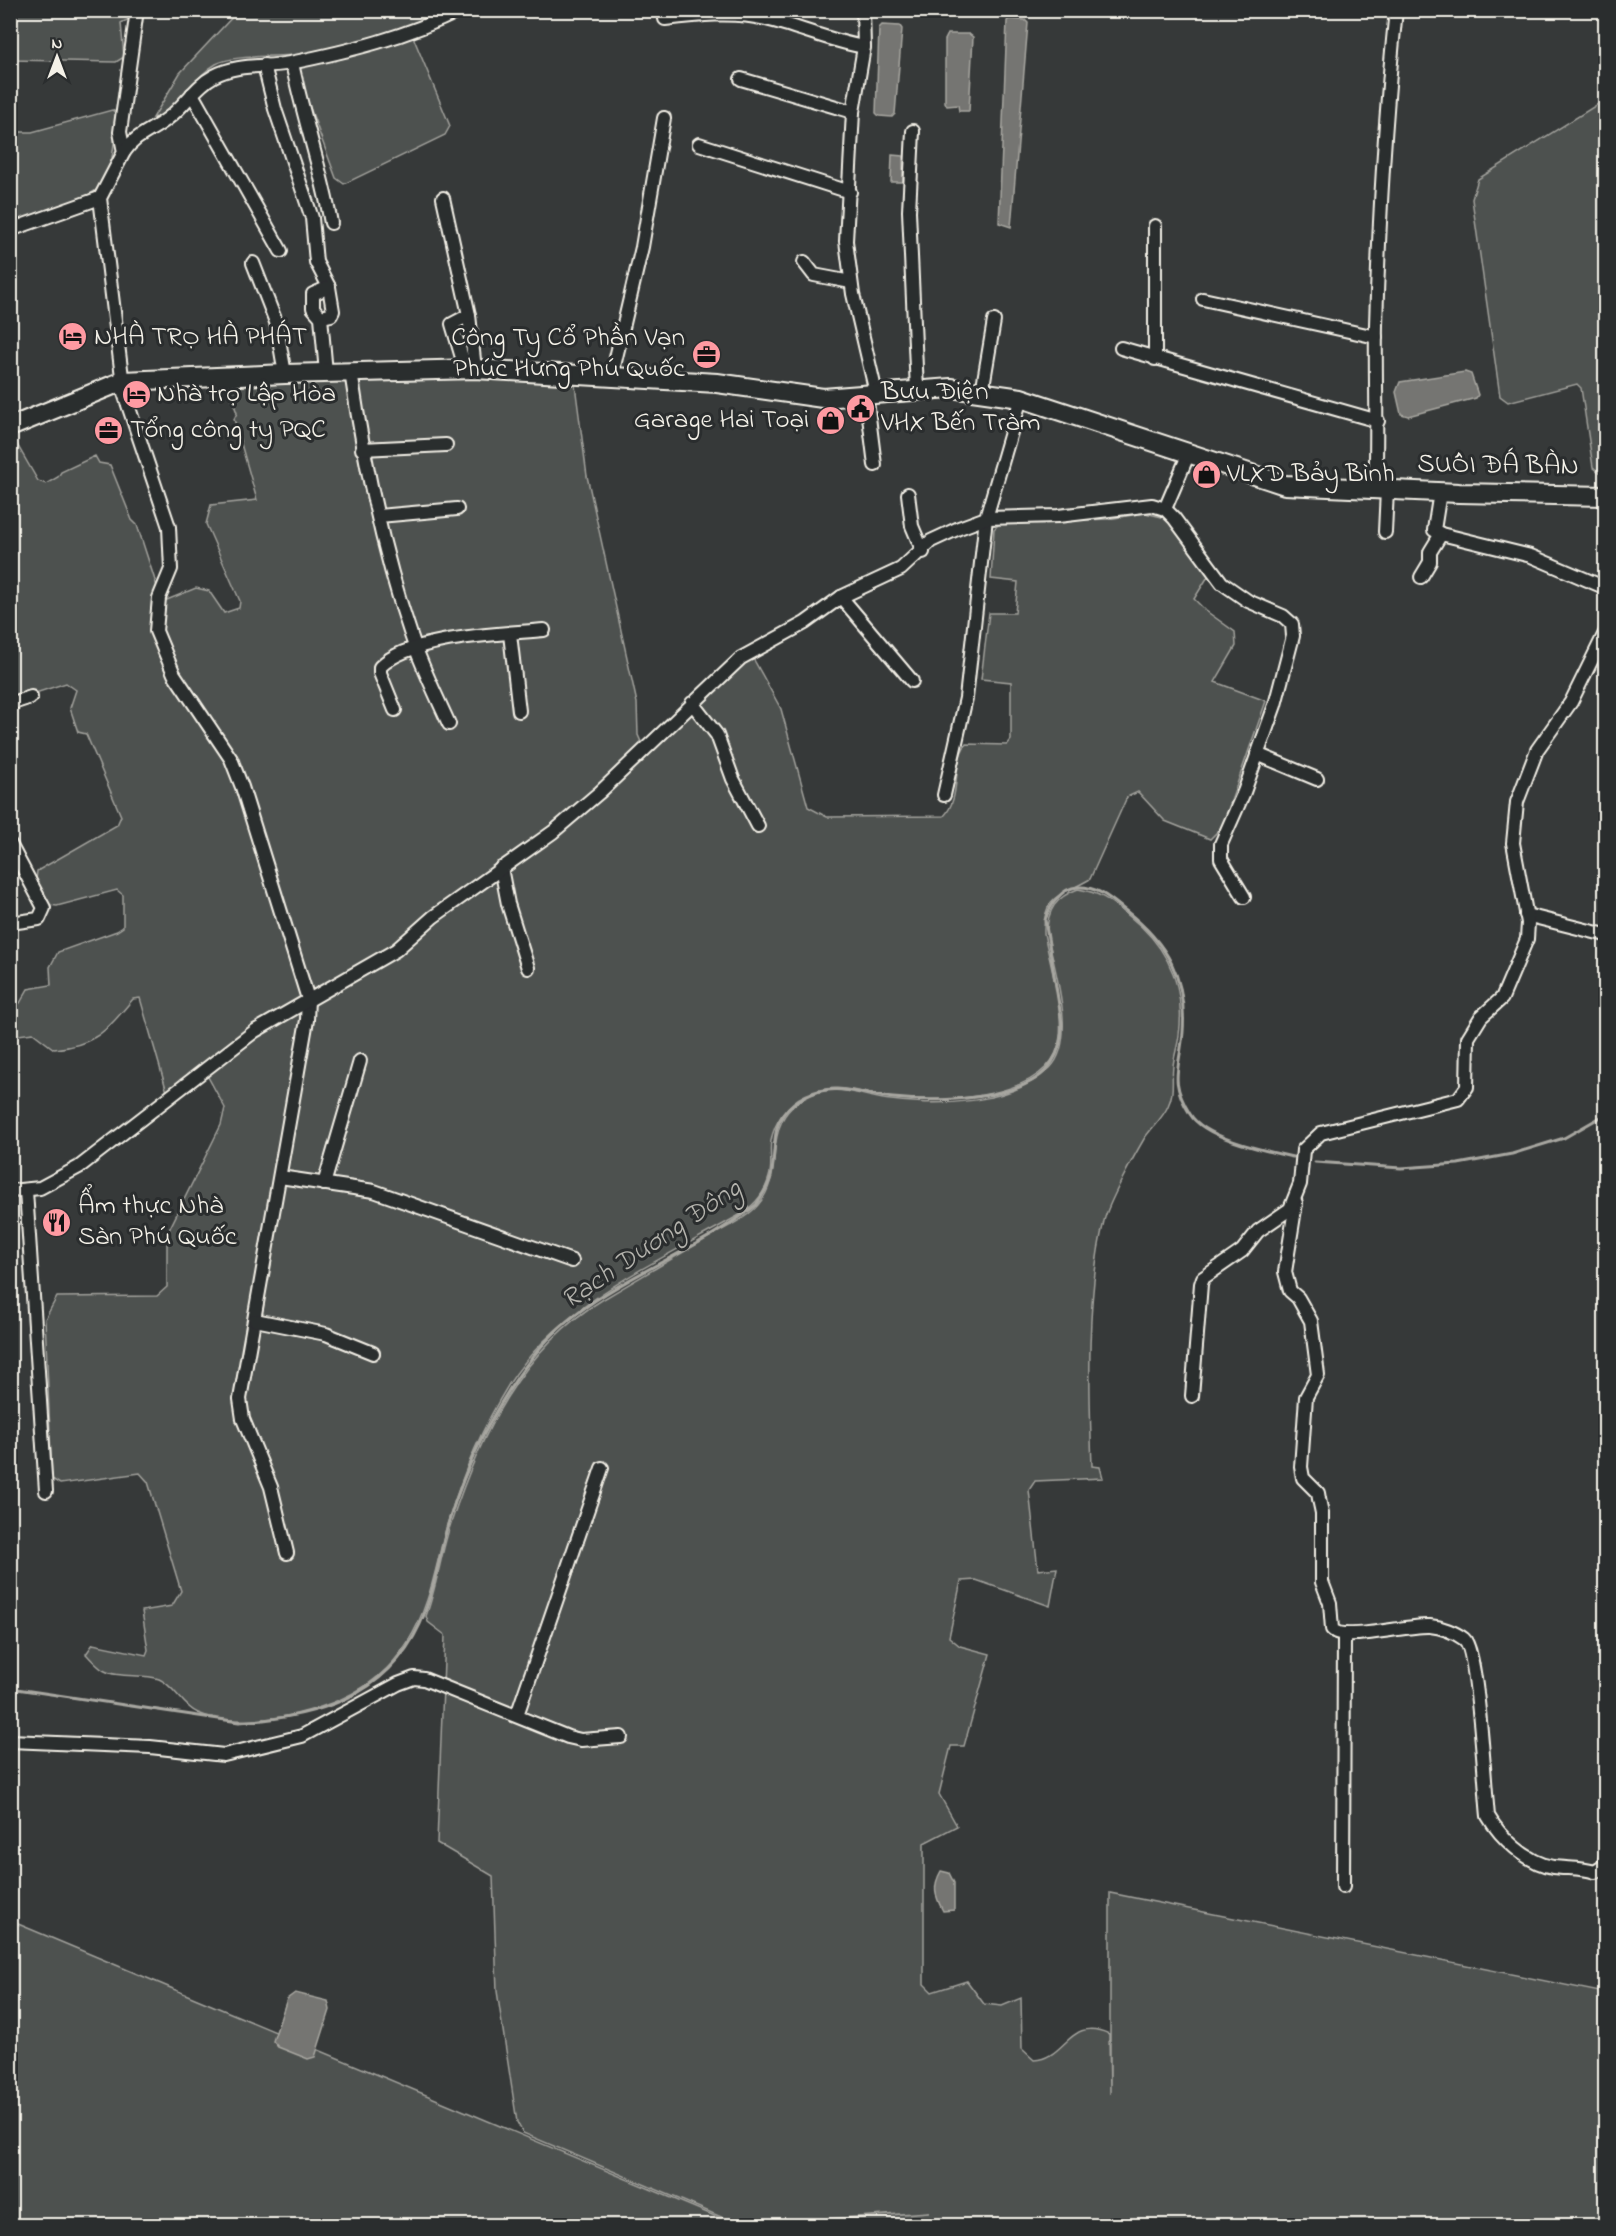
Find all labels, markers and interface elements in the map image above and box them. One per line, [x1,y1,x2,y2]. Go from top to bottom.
north arrow [27,27,87,87]
text: N [52,32,63,56]
place label: NHÀ TRỌ HÀ PHÁT [94,318,307,357]
place label: Công Ty Cổ Phần Vạn Phúc Hưng Phú Quốc [451,319,685,389]
hotel icon: NHÀ TRỌ HÀ PHÁT [57,321,89,353]
office icon: Công Ty Cổ Phần Vạn Phúc Hưng Phú Quốc [690,338,722,370]
place label: Bưu Điện VHX Bến Tràm [880,373,1040,443]
place label: Nhà trọ Lập Hòa [157,375,336,414]
hotel icon: Nhà trọ Lập Hòa [120,378,152,410]
public building icon: Bưu Điện VHX Bến Tràm [844,392,876,424]
place label: Garage Hai Toại [634,401,809,440]
shop icon: Garage Hai Toại [814,404,846,436]
place label: Tổng công ty PQC [130,411,326,450]
office icon: Tổng công ty PQC [93,414,125,446]
street label: SUỐI ĐÁ BÀN [1417,445,1579,487]
place label: VLXD Bảy Bình [1226,455,1395,494]
shop icon: VLXD Bảy Bình [1190,458,1222,490]
water label: Rạch Dương Đông [554,1169,751,1321]
place label: Ẩm thực Nhà Sàn Phú Quốc [78,1184,237,1257]
restaurant icon: Ẩm thực Nhà Sàn Phú Quốc [41,1206,73,1238]

